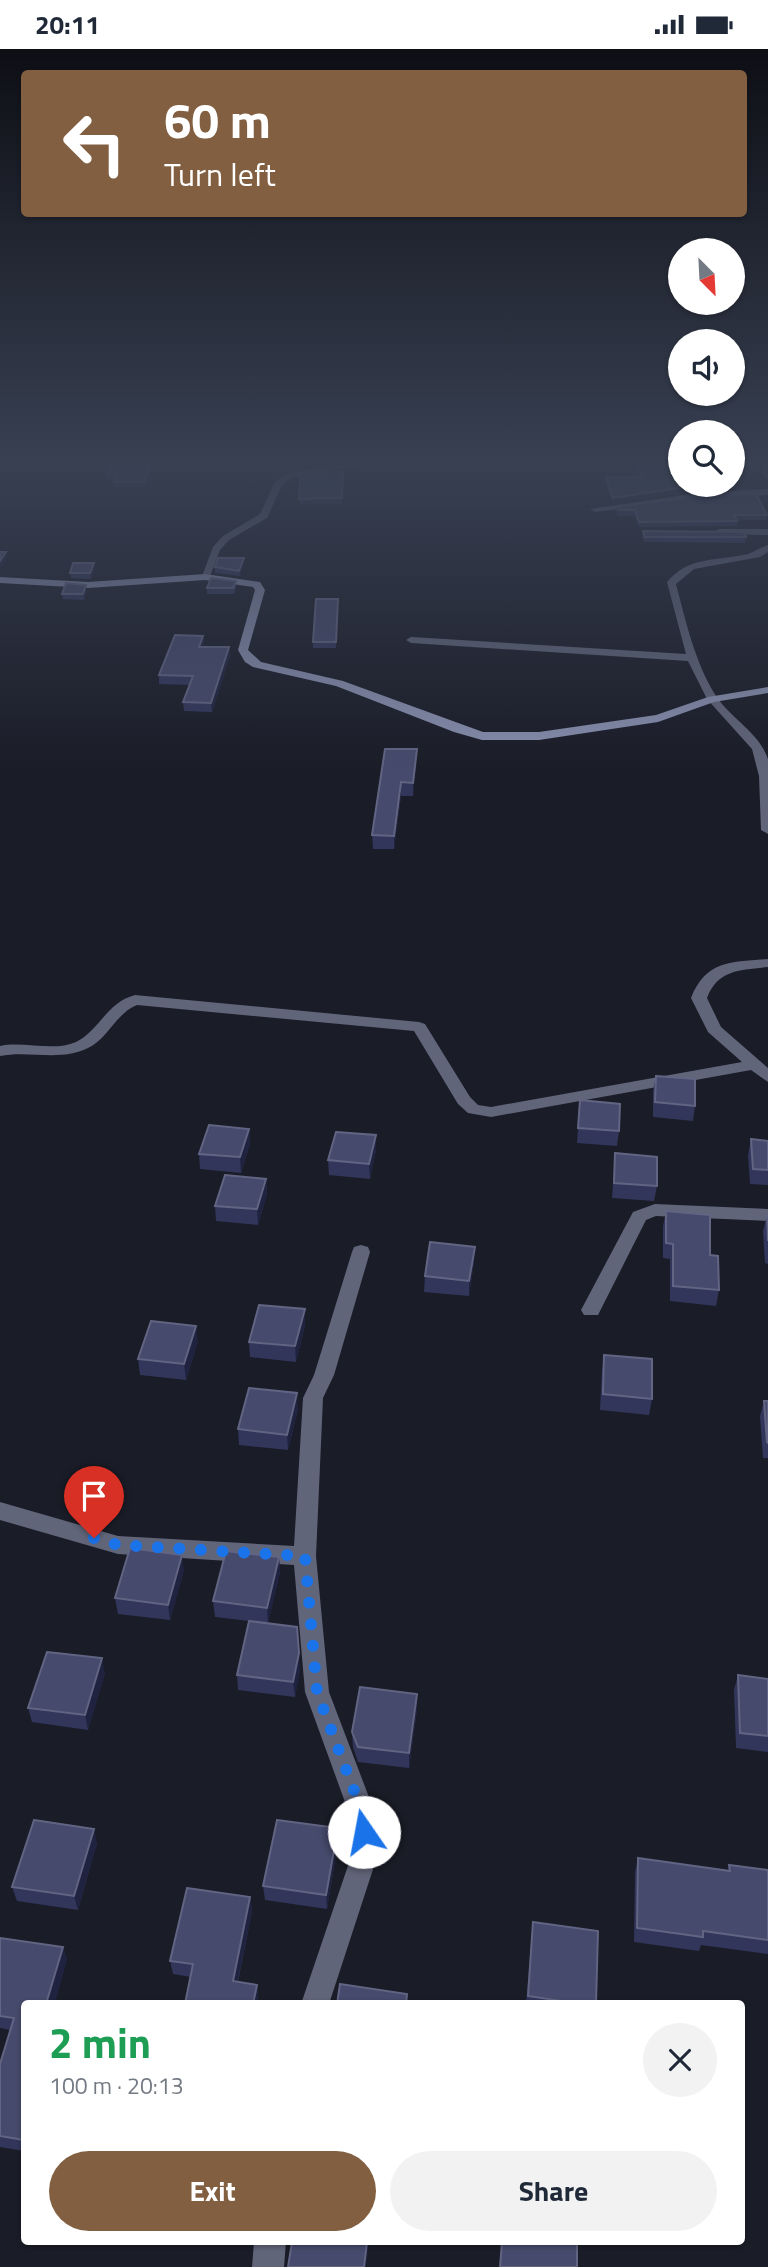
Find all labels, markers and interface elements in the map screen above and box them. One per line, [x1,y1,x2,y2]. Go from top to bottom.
text: 20:11 [35,5,100,44]
text: 60 m [164,82,271,157]
icon: left [49,98,140,189]
text: Turn left [164,150,276,198]
north arrow [668,238,746,315]
map controls [668,238,745,497]
button: sound [668,329,745,406]
button: search [668,420,745,497]
pin [64,1466,124,1538]
icon: arrive [75,1477,113,1515]
position arrow [327,1795,401,1869]
text: 2 min [49,2010,151,2074]
button: close [643,2023,717,2097]
text: 100 m · 20:13 [49,2068,184,2103]
button: Exit [49,2151,376,2231]
button: Share [390,2151,717,2231]

